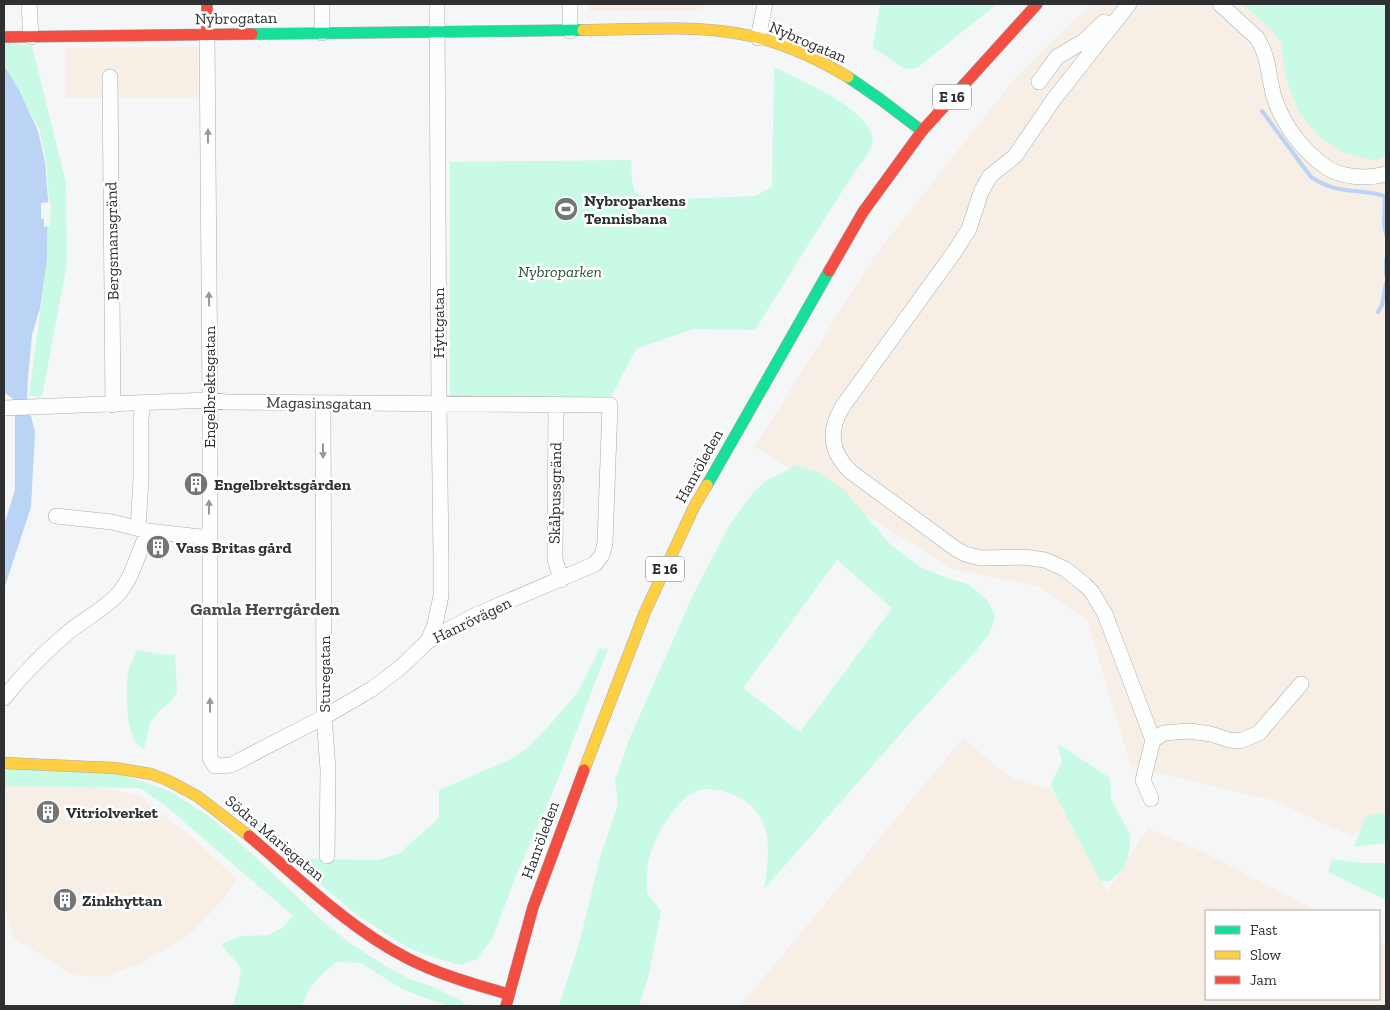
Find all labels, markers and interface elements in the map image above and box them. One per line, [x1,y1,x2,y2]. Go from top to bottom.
street label: Nybrogatan [195,8,278,28]
street label: Nybrogatan [766,17,850,67]
road number: E 16 [933,84,971,110]
one-way arrow [204,128,212,144]
street label: Bergsmansgränd [101,181,123,300]
place label: Nybroparkens Tennisbana [584,191,686,228]
sports icon: Nybroparkens Tennisbana [553,196,579,222]
park label: Nybroparken [518,262,602,281]
street label: Hyttgatan [429,287,448,358]
one-way arrow [205,290,213,306]
street label: Engelbrektsgatan [200,325,219,448]
street label: Magasinsgatan [266,393,373,413]
street label: Hanröleden [671,425,727,506]
street label: Skålpussgränd [545,442,565,544]
one-way arrow [319,444,327,460]
building icon: Engelbrektsgården [183,471,209,497]
place label: Engelbrektsgården [214,475,352,494]
one-way arrow [205,499,213,515]
building icon: Vass Britas gård [145,534,171,560]
place label: Vass Britas gård [176,538,292,557]
road number: E 16 [646,556,684,582]
street label: Hanrövägen [430,593,515,647]
district label: Gamla Herrgården [190,598,340,620]
street label: Sturegatan [315,635,334,713]
one-way arrow [206,697,214,713]
street label: Södra Mariegatan [222,791,329,885]
street label: Hanröleden [517,798,563,881]
building icon: Vitriolverket [35,799,61,825]
place label: Vitriolverket [66,803,159,822]
building icon: Zinkhyttan [52,887,78,913]
place label: Zinkhyttan [82,891,163,910]
legend [1205,910,1380,1000]
text: Fast [1250,921,1278,939]
text: Slow [1250,946,1282,964]
text: Jam [1250,971,1277,989]

